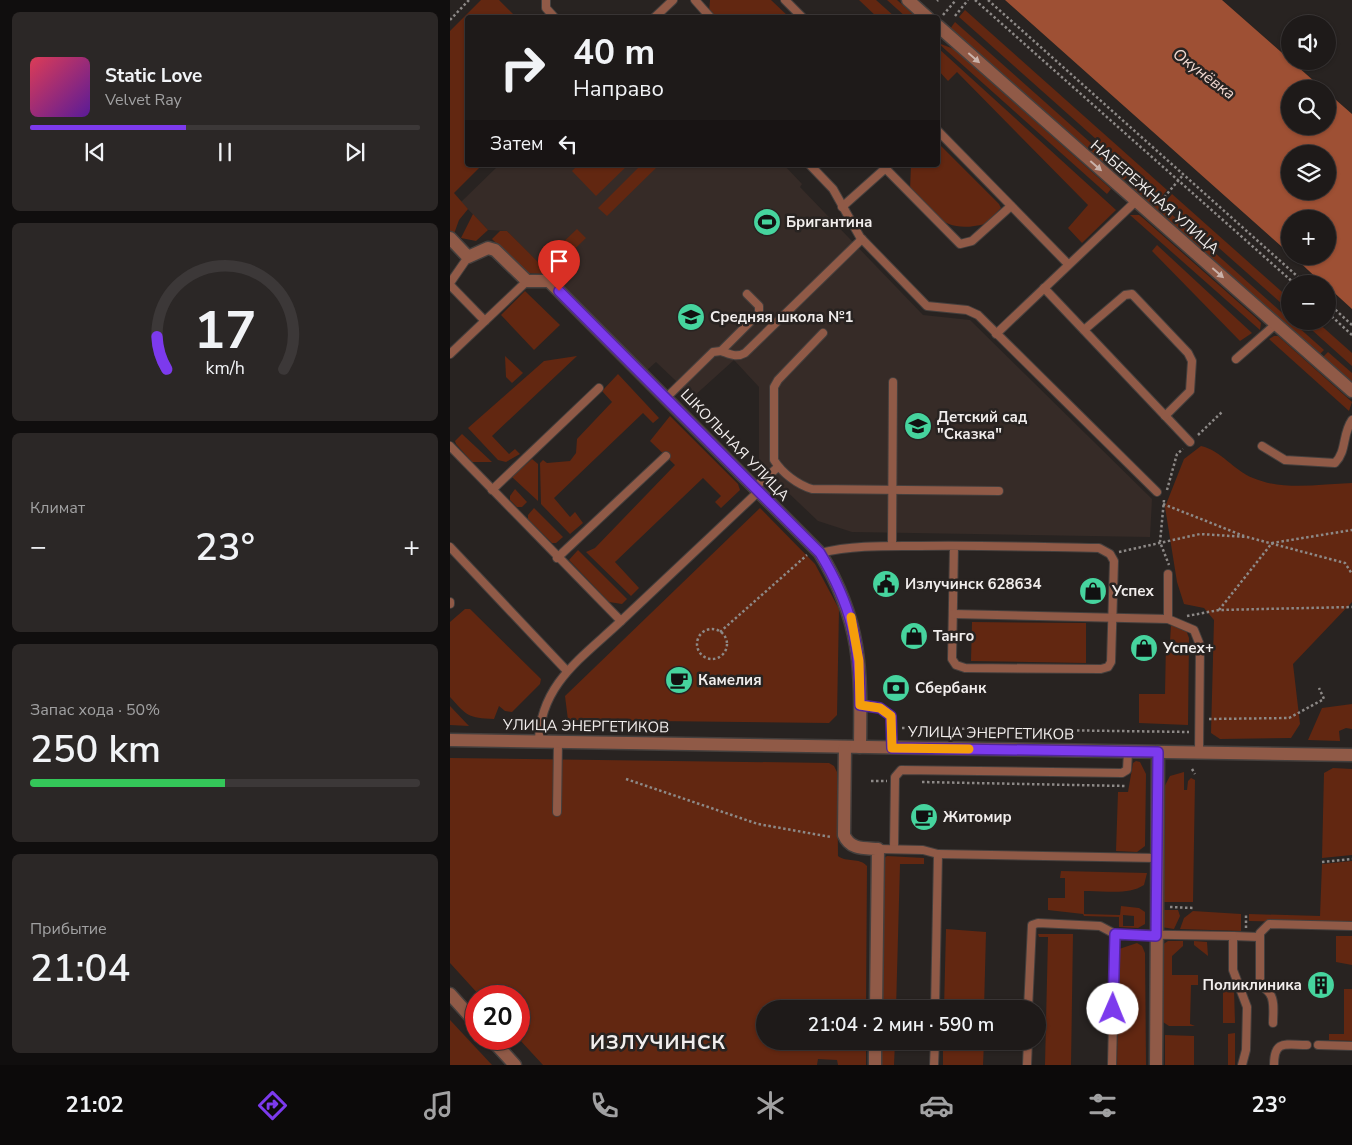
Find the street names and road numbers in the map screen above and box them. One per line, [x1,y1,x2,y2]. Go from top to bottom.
street label: НАБЕРЕЖНАЯ УЛИЦА [1086,135,1224,259]
street label: ШКОЛЬНАЯ УЛИЦА [676,385,794,505]
street label: УЛИЦА ЭНЕРГЕТИКОВ [502,715,669,737]
street label: УЛИЦА ЭНЕРГЕТИКОВ [907,722,1074,744]

